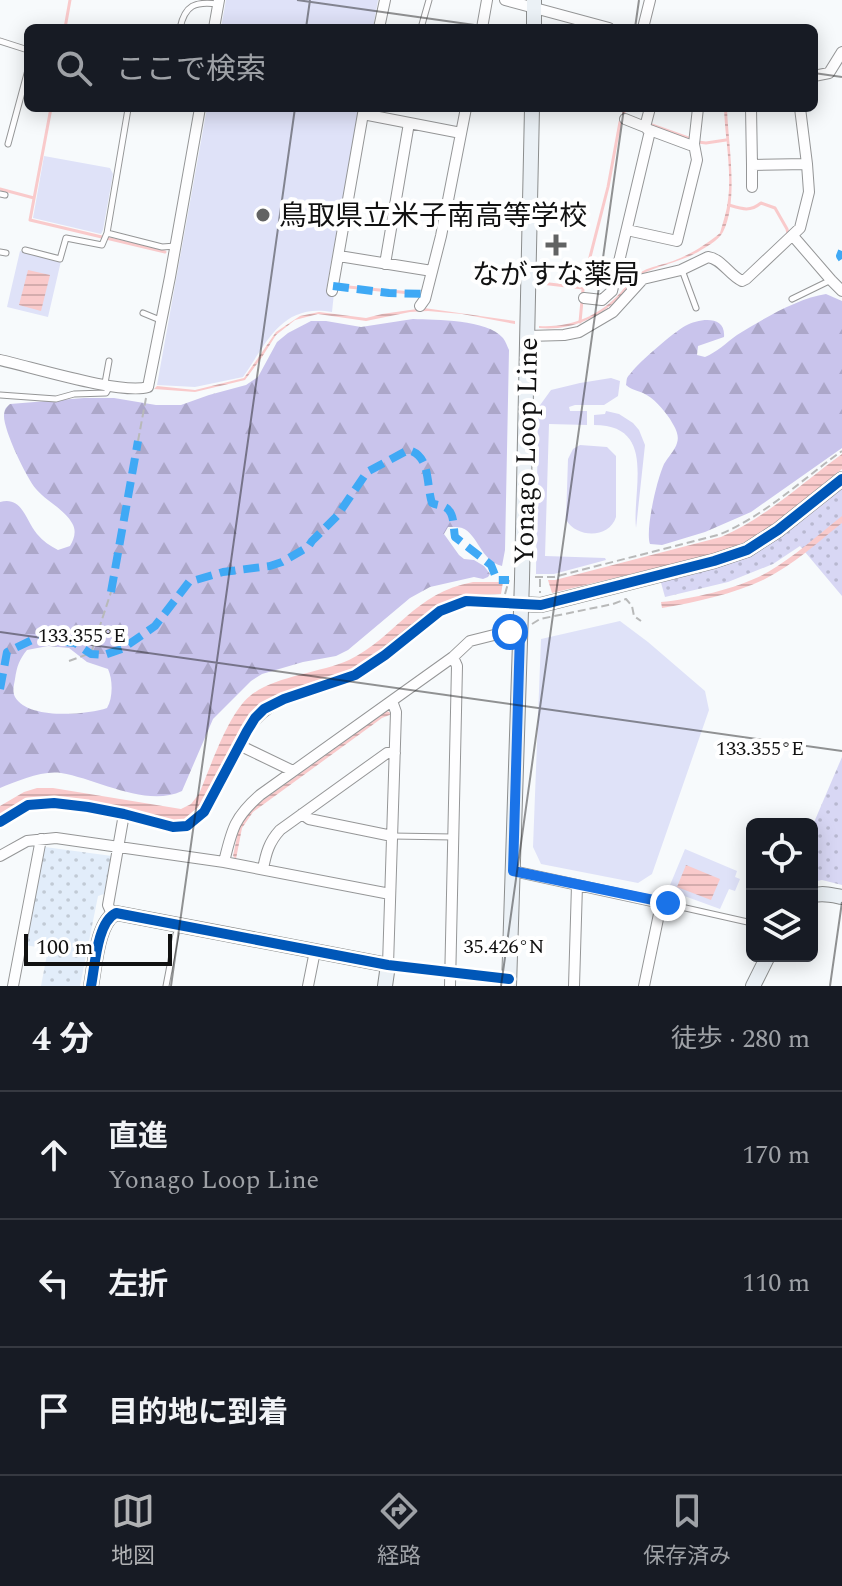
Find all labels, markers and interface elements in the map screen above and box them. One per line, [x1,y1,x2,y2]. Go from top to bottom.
search box [24,24,818,112]
icon: search [52,46,96,90]
text: ここで検索 [116,47,266,93]
place label: 鳥取県立米子南高等学校 [279,195,587,238]
marker: 鳥取県立米子南高等学校 [254,206,272,224]
marker: ながすな薬局 [547,236,565,254]
place label: ながすな薬局 [472,254,640,297]
street label: Yonago Loop Line [503,337,550,565]
route start [492,614,528,650]
text: 133.355°E [38,621,126,651]
text: 133.355°E [716,734,804,764]
map controls [746,818,818,962]
button: locate [746,818,818,890]
route end [650,885,686,921]
button: layers [746,890,818,962]
scale bar [24,930,172,966]
text: 100 m [36,931,93,964]
text: 35.426°N [464,932,544,962]
text: 4 分 [32,1014,94,1066]
text: 徒歩 · 280 m [671,1019,810,1059]
text: 直進 [108,1114,168,1160]
icon: ahead [32,1133,76,1177]
text: 170 m [742,1135,810,1175]
text: Yonago Loop Line [108,1160,319,1200]
icon: left [32,1261,76,1305]
text: 左折 [108,1262,168,1308]
text: 110 m [742,1263,810,1303]
icon: arrive [32,1389,76,1433]
text: 目的地に到着 [108,1390,288,1436]
tab: 地図 [111,1489,155,1573]
tab: 経路 [377,1489,421,1573]
tab: 保存済み [643,1489,731,1573]

